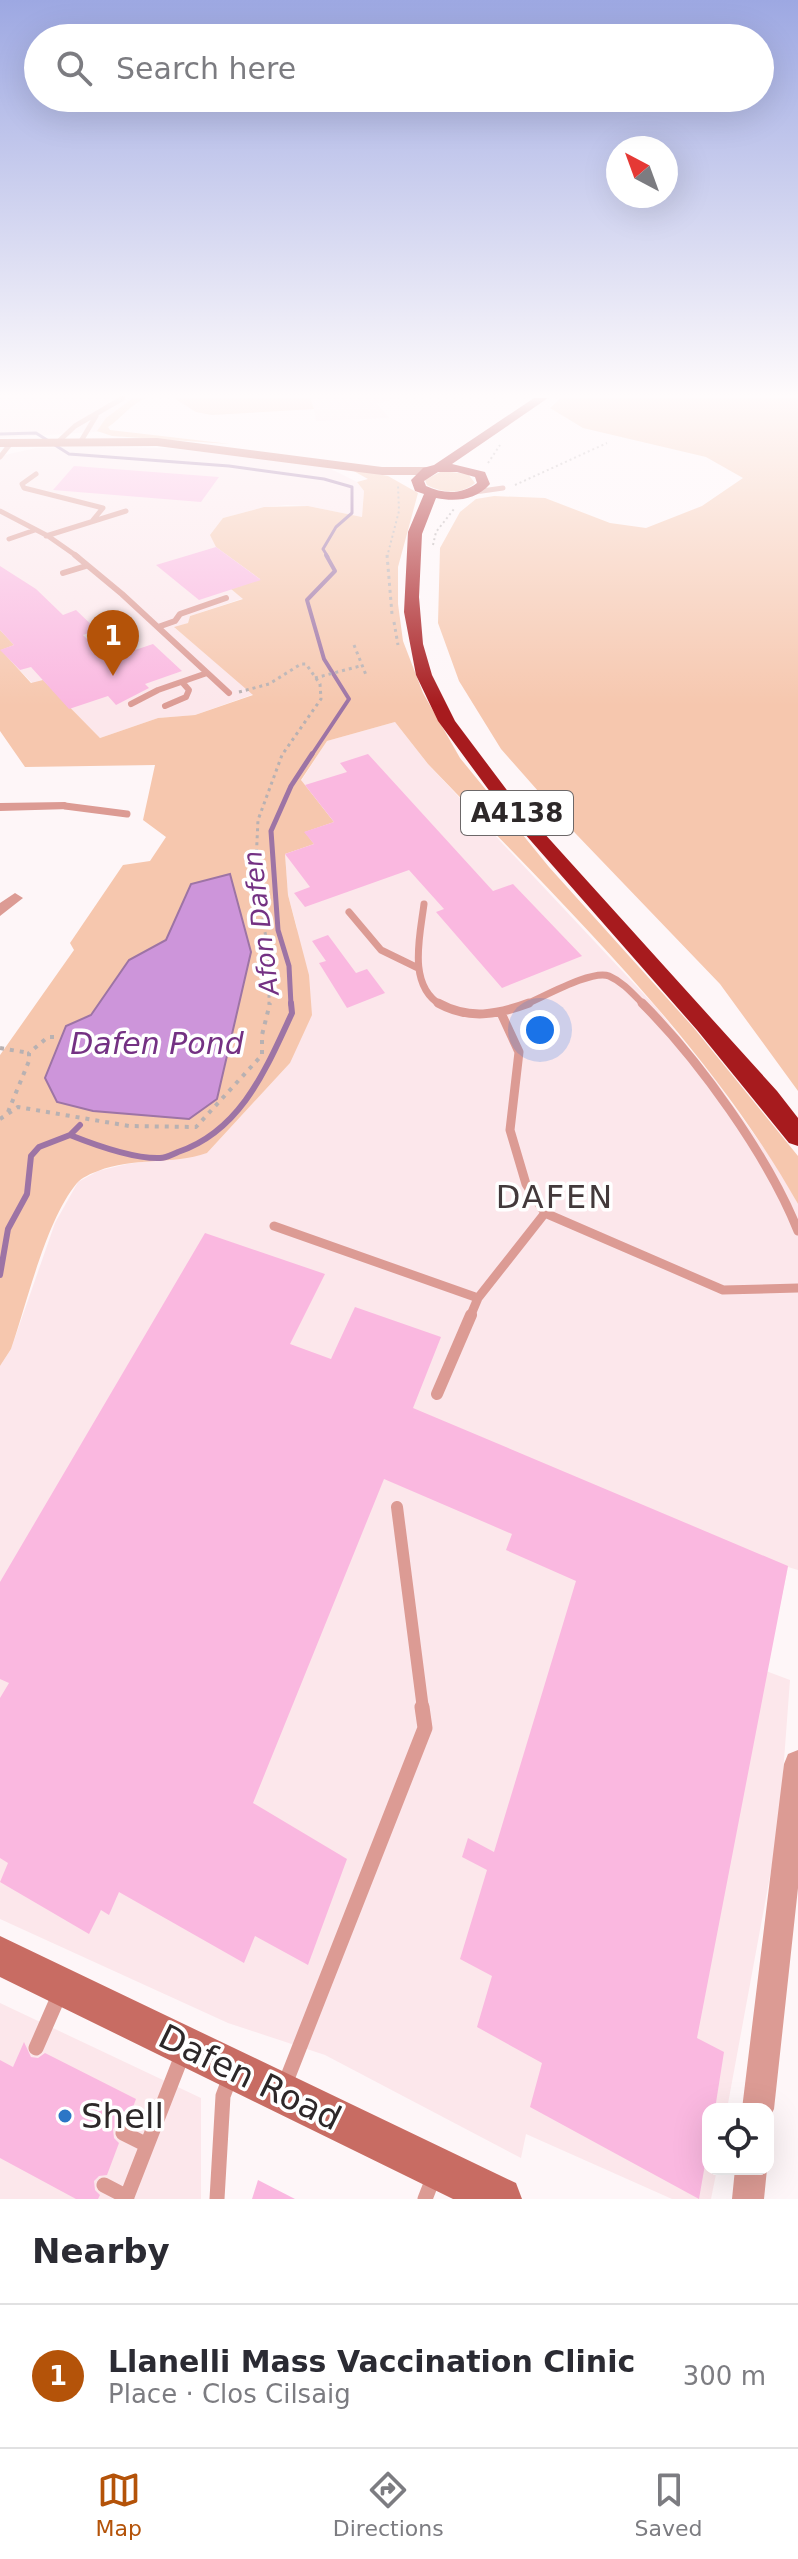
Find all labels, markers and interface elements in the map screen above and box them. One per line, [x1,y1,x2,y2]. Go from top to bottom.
search box [24,24,774,112]
icon: search [52,46,96,90]
text: Search here [116,51,296,86]
north arrow [606,136,678,208]
pin: 1 [87,610,139,676]
road number: A4138 [461,791,573,835]
water label: Afon Dafen [237,849,285,999]
your location [520,1010,560,1050]
water label: Dafen Pond [70,1026,245,1061]
district label: DAFEN [496,1178,614,1216]
street label: Dafen Road [152,2016,348,2138]
place label: Shell [81,2096,164,2136]
map controls [702,2103,774,2175]
button: locate [702,2103,774,2175]
marker: Shell [56,2107,74,2125]
text: Nearby [32,2231,170,2271]
text: Llanelli Mass Vaccination Clinic [108,2344,635,2379]
text: 1 [49,2361,67,2391]
text: 300 m [683,2361,766,2391]
text: Place · Clos Cilsaig [108,2379,351,2409]
tab: Map [95,2468,142,2541]
tab: Directions [333,2468,444,2541]
tab: Saved [635,2468,703,2541]

